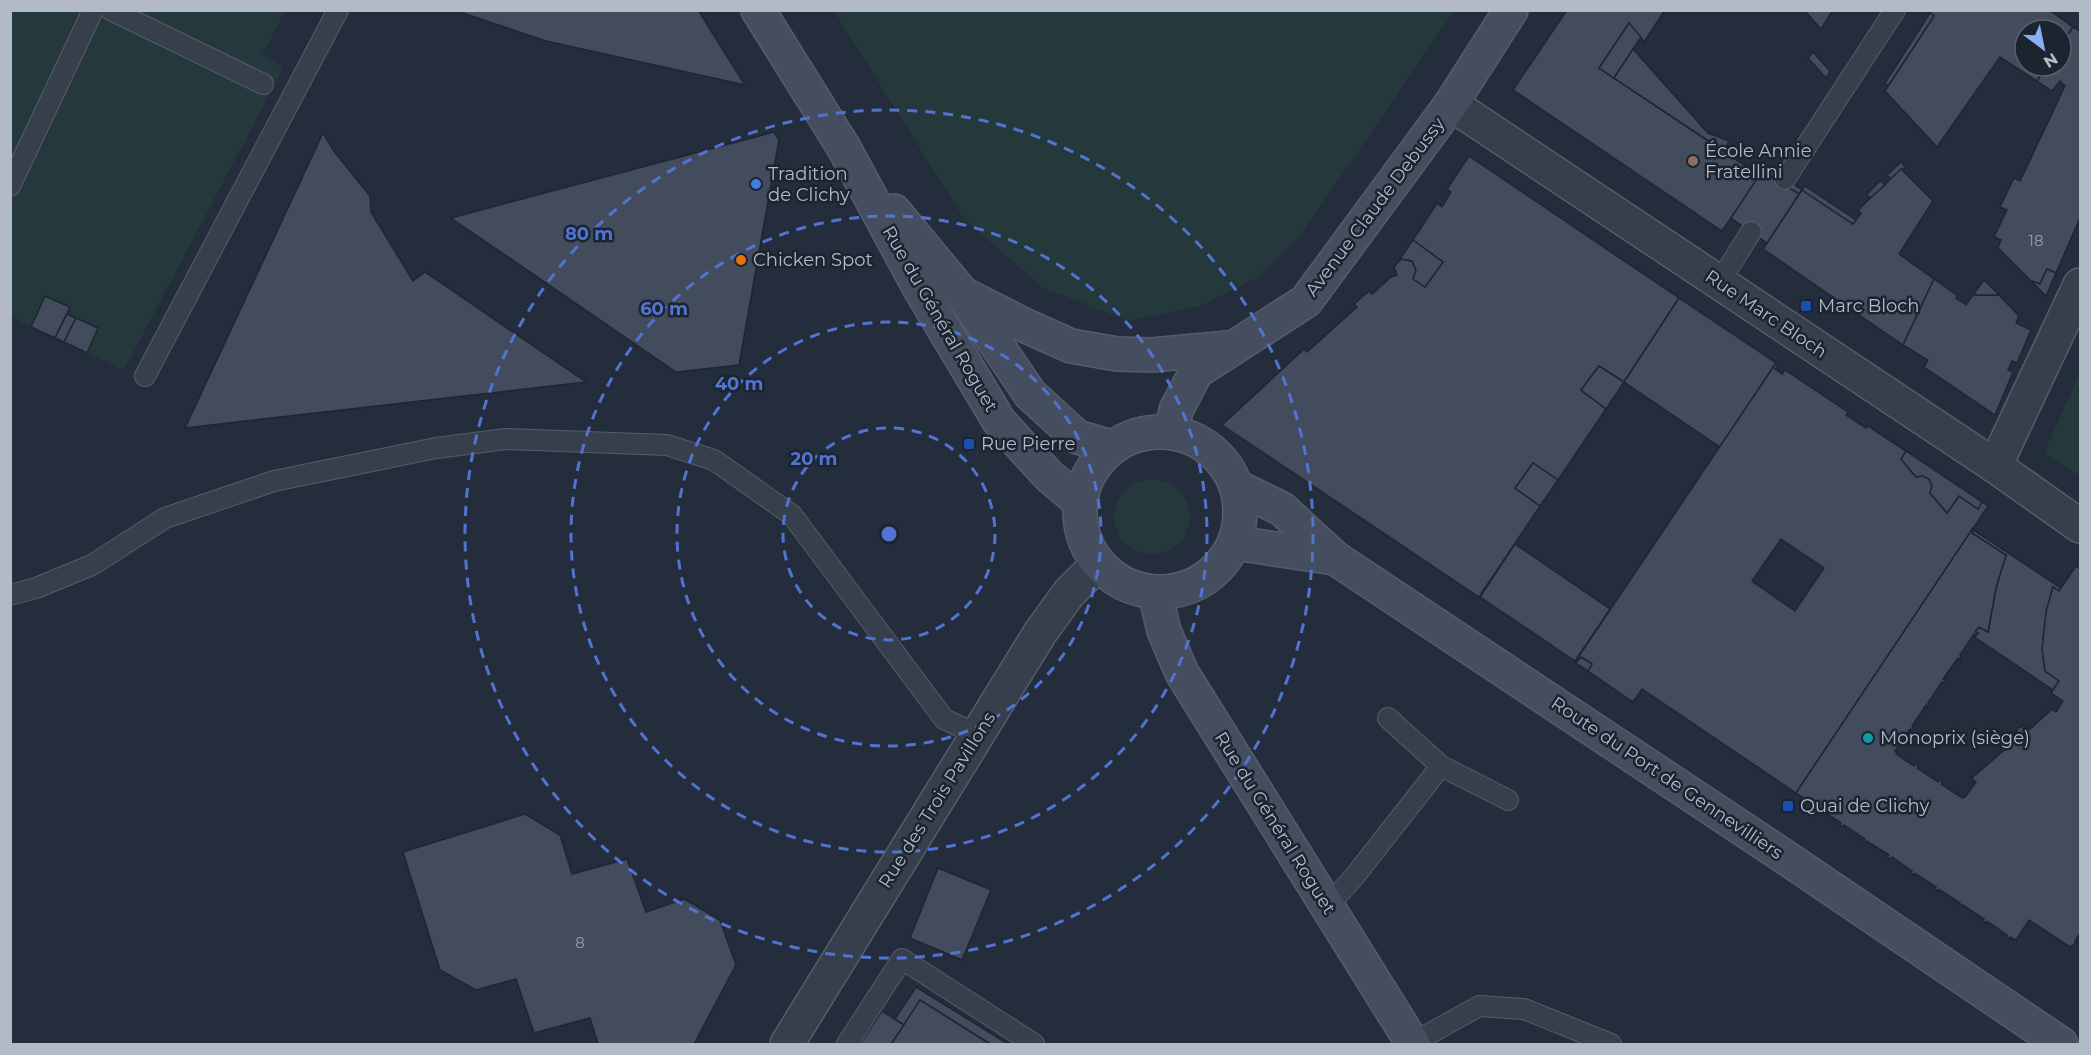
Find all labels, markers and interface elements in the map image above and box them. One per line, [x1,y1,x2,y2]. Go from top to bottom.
north arrow [2013,18,2073,78]
text: N [2040,49,2061,72]
street label: Avenue Claude Debussy [1301,113,1450,301]
place label: École Annie Fratellini [1705,140,1812,183]
marker: École Annie Fratellini [1686,154,1700,168]
place label: Tradition de Clichy [768,163,850,206]
marker: Tradition de Clichy [749,177,763,191]
street label: Rue du Général Roguet [878,222,1002,416]
text: 80 m [565,223,613,245]
house number: 18 [2029,231,2044,250]
place label: Chicken Spot [753,249,873,271]
marker: Chicken Spot [734,253,748,267]
street label: Rue Marc Bloch [1701,265,1831,363]
place label: Marc Bloch [1818,295,1920,317]
text: 60 m [640,298,688,320]
marker: Marc Bloch [1799,299,1813,313]
text: 40 m [715,373,763,395]
place label: Rue Pierre [981,433,1075,455]
marker: Rue Pierre [962,437,976,451]
text: 20 m [791,448,837,470]
centre of rings [879,524,899,544]
street label: Route du Port de Gennevilliers [1547,692,1787,864]
street label: Rue des Trois Pavillons [874,708,1000,892]
place label: Monoprix (siège) [1880,727,2030,749]
street label: Rue du Général Roguet [1210,728,1340,918]
marker: Monoprix (siège) [1861,731,1875,745]
place label: Quai de Clichy [1800,795,1929,817]
marker: Quai de Clichy [1781,799,1795,813]
house number: 8 [575,933,585,952]

